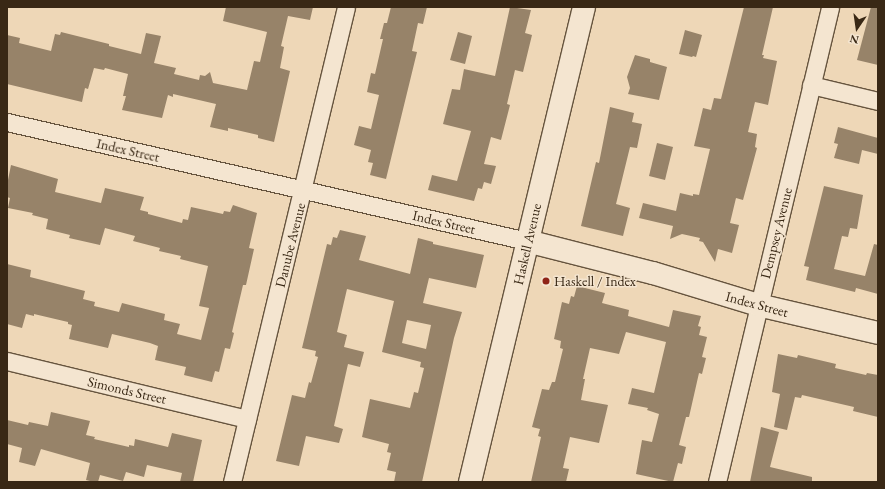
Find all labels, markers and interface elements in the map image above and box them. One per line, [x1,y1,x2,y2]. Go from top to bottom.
north arrow [837,8,877,48]
text: N [848,32,860,48]
street label: Index Street [95,135,161,165]
street label: Dempsey Avenue [757,186,795,280]
street label: Danube Avenue [271,201,309,289]
street label: Haskell Avenue [509,202,545,286]
street label: Index Street [411,207,477,237]
place label: Haskell / Index [554,273,636,289]
marker: Haskell / Index [541,276,551,286]
street label: Index Street [724,288,790,320]
street label: Simonds Street [86,373,168,407]

